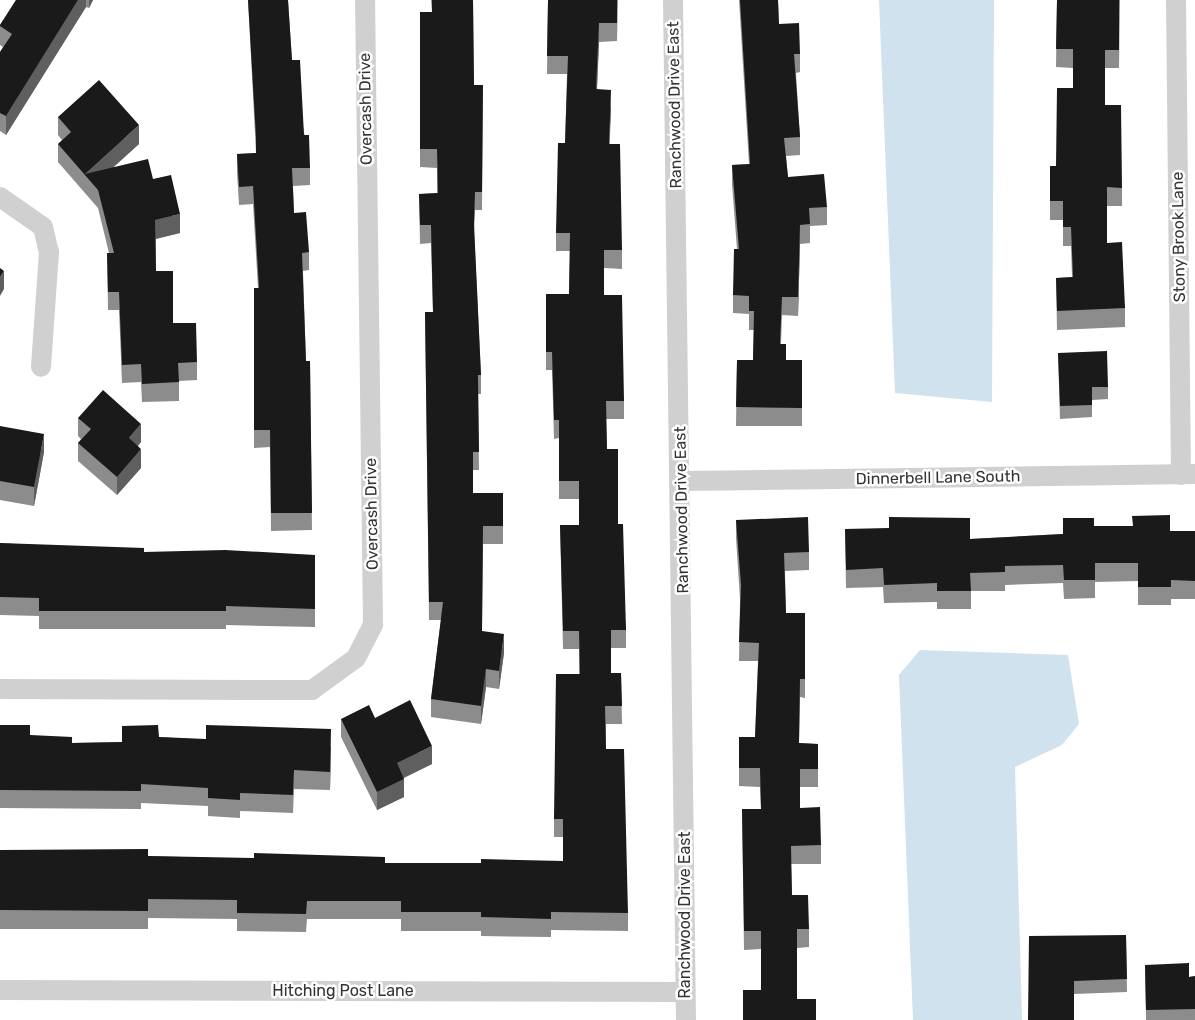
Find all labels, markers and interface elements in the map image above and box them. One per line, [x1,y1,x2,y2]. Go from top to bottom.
street label: Ranchwood Drive East [664,21,686,189]
street label: Overcash Drive [355,53,377,165]
street label: Stony Brook Lane [1168,171,1190,303]
street label: Ranchwood Drive East [671,426,693,594]
street label: Overcash Drive [361,458,383,570]
street label: Dinnerbell Lane South [856,467,1020,489]
street label: Ranchwood Drive East [675,831,695,999]
street label: Hitching Post Lane [272,981,414,1001]

